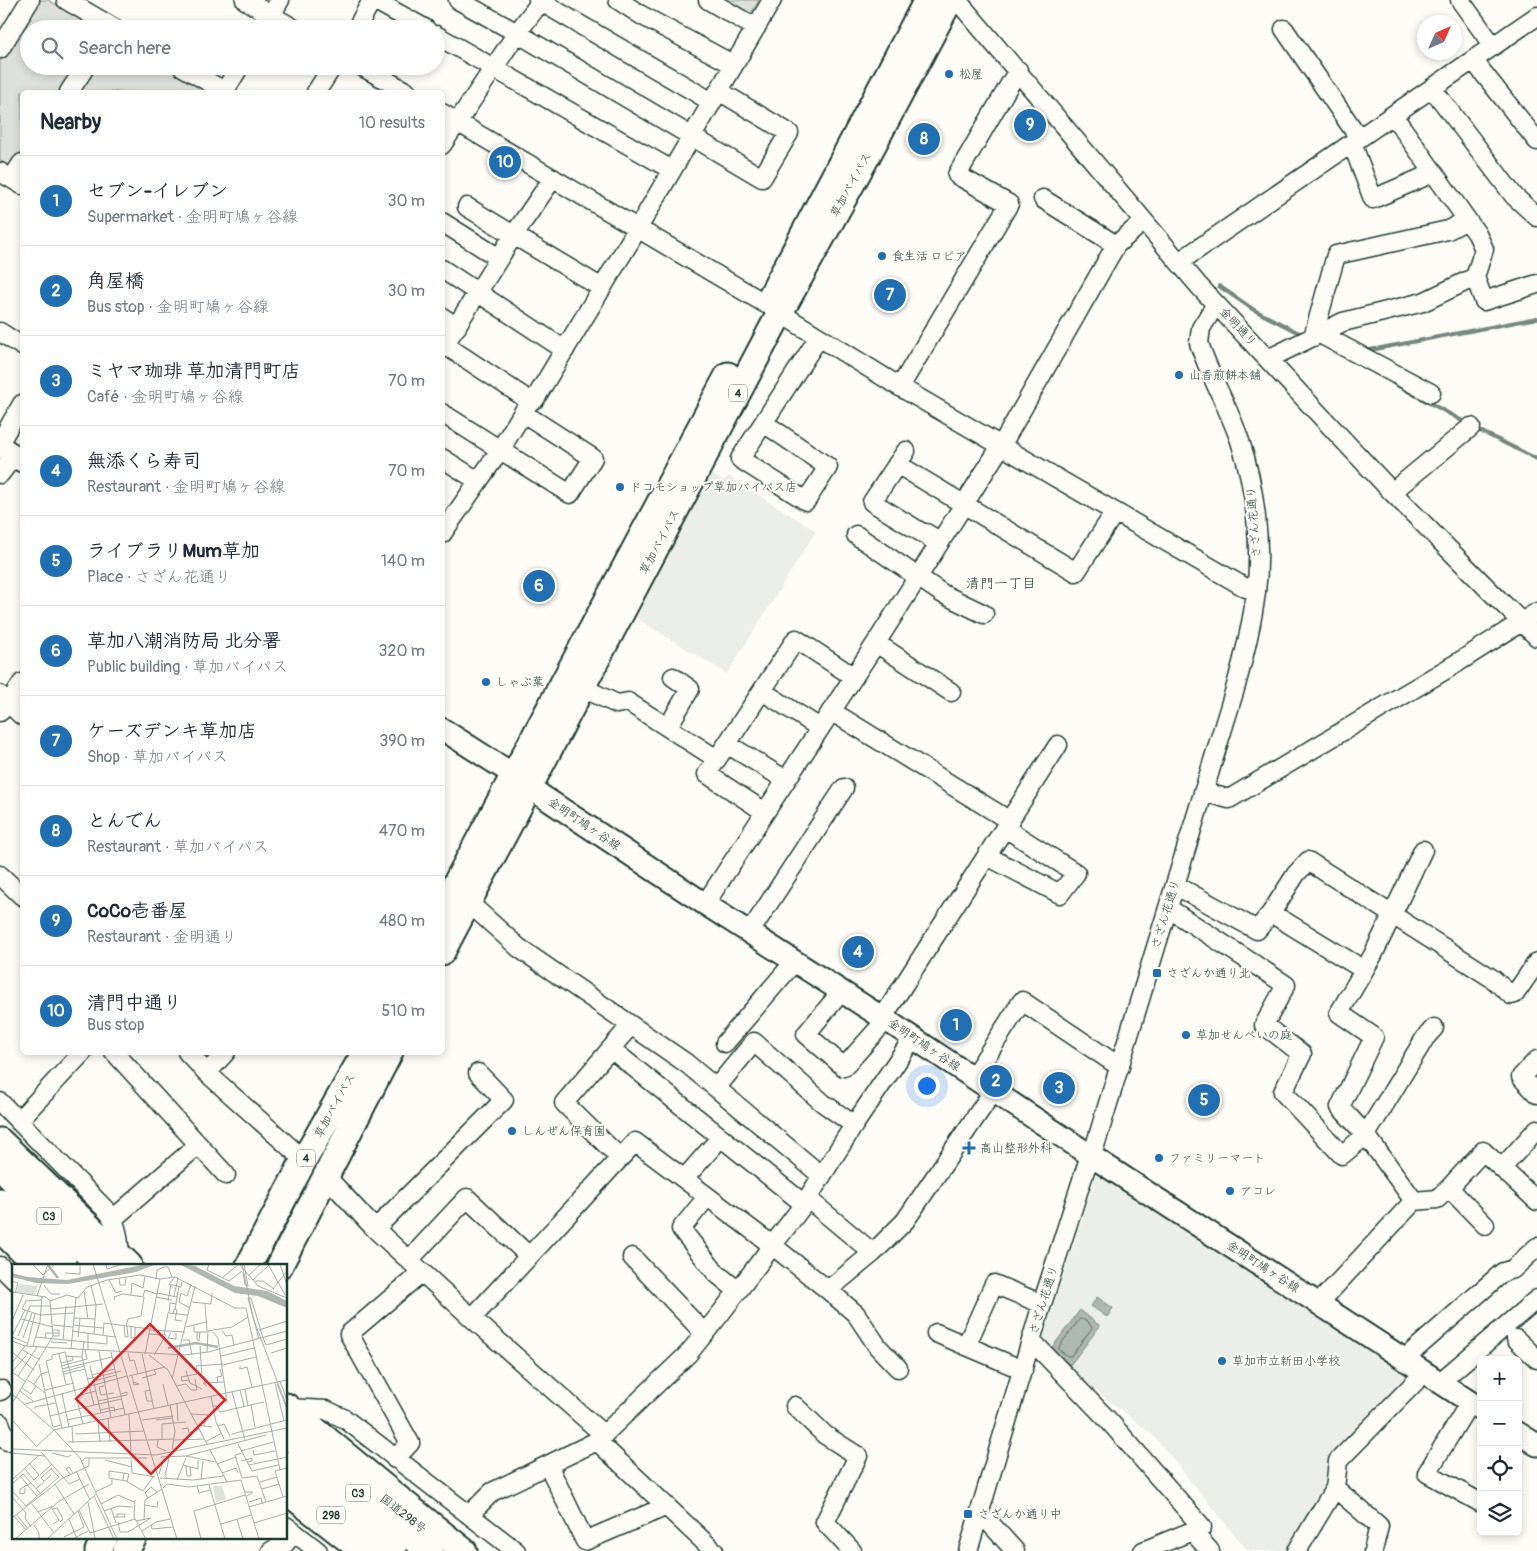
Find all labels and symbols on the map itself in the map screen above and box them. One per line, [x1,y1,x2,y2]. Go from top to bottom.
north arrow [1417,15,1462,60]
place label: 松屋 [959,67,983,82]
marker: 松屋 [943,68,955,80]
pin: 9 [1014,106,1046,144]
pin: 8 [908,120,940,158]
pin: 10 [489,143,521,181]
street label: 草加バイパス [827,150,875,220]
place label: 食生活 ロピア [892,249,967,264]
marker: 食生活 ロピア [876,250,888,262]
pin: 7 [874,276,906,314]
street label: 金明通り [1216,304,1260,350]
place label: 山香煎餅本舗 [1189,368,1261,383]
marker: 山香煎餅本舗 [1173,369,1185,381]
road number: 4 [729,384,747,402]
place label: ドコモショップ草加バイパス店 [630,480,797,495]
marker: ドコモショップ草加バイパス店 [614,481,626,493]
street label: さざん花通り [1243,486,1265,558]
street label: 草加バイパス [637,507,683,577]
pin: 6 [523,567,555,605]
district label: 清門一丁目 [966,575,1036,592]
place label: しゃぶ葉 [496,675,544,690]
marker: しゃぶ葉 [480,676,492,688]
street label: 金明町鳩ヶ谷線 [545,794,623,854]
street label: さざん花通り [1148,877,1184,951]
pin: 4 [842,933,874,971]
place label: さざんか通り北 [1167,966,1251,981]
marker: さざんか通り北 [1151,967,1163,979]
pin: 1 [940,1006,972,1044]
street label: 金明町鳩ヶ谷線 [885,1015,963,1075]
place label: 草加せんべいの庭 [1196,1028,1292,1043]
marker: 草加せんべいの庭 [1180,1029,1192,1041]
pin: 2 [980,1062,1012,1100]
pin: 3 [1043,1069,1075,1107]
street label: 草加バイパス [311,1071,359,1141]
your location [914,1073,940,1099]
pin: 5 [1188,1081,1220,1119]
place label: しんぜん保育園 [522,1124,606,1139]
marker: しんぜん保育園 [506,1125,518,1137]
marker: 高山整形外科 [962,1141,976,1155]
place label: 高山整形外科 [980,1141,1052,1156]
road number: 4 [297,1150,315,1166]
place label: ファミリーマート [1169,1151,1265,1166]
marker: ファミリーマート [1153,1152,1165,1164]
place label: アコレ [1240,1184,1276,1199]
marker: アコレ [1224,1185,1236,1197]
road number: C3 [36,1208,62,1224]
street label: 金明町鳩ヶ谷線 [1224,1238,1302,1296]
street label: さざん花通り [1026,1263,1062,1337]
inset map [12,1264,288,1538]
place label: 草加市立新田小学校 [1232,1354,1340,1369]
marker: 草加市立新田小学校 [1216,1355,1228,1367]
road number: C3 [346,1485,370,1502]
street label: 国道298号 [377,1491,429,1537]
road number: 298 [317,1506,345,1524]
place label: さざんか通り中 [978,1507,1062,1522]
marker: さざんか通り中 [962,1508,974,1520]

